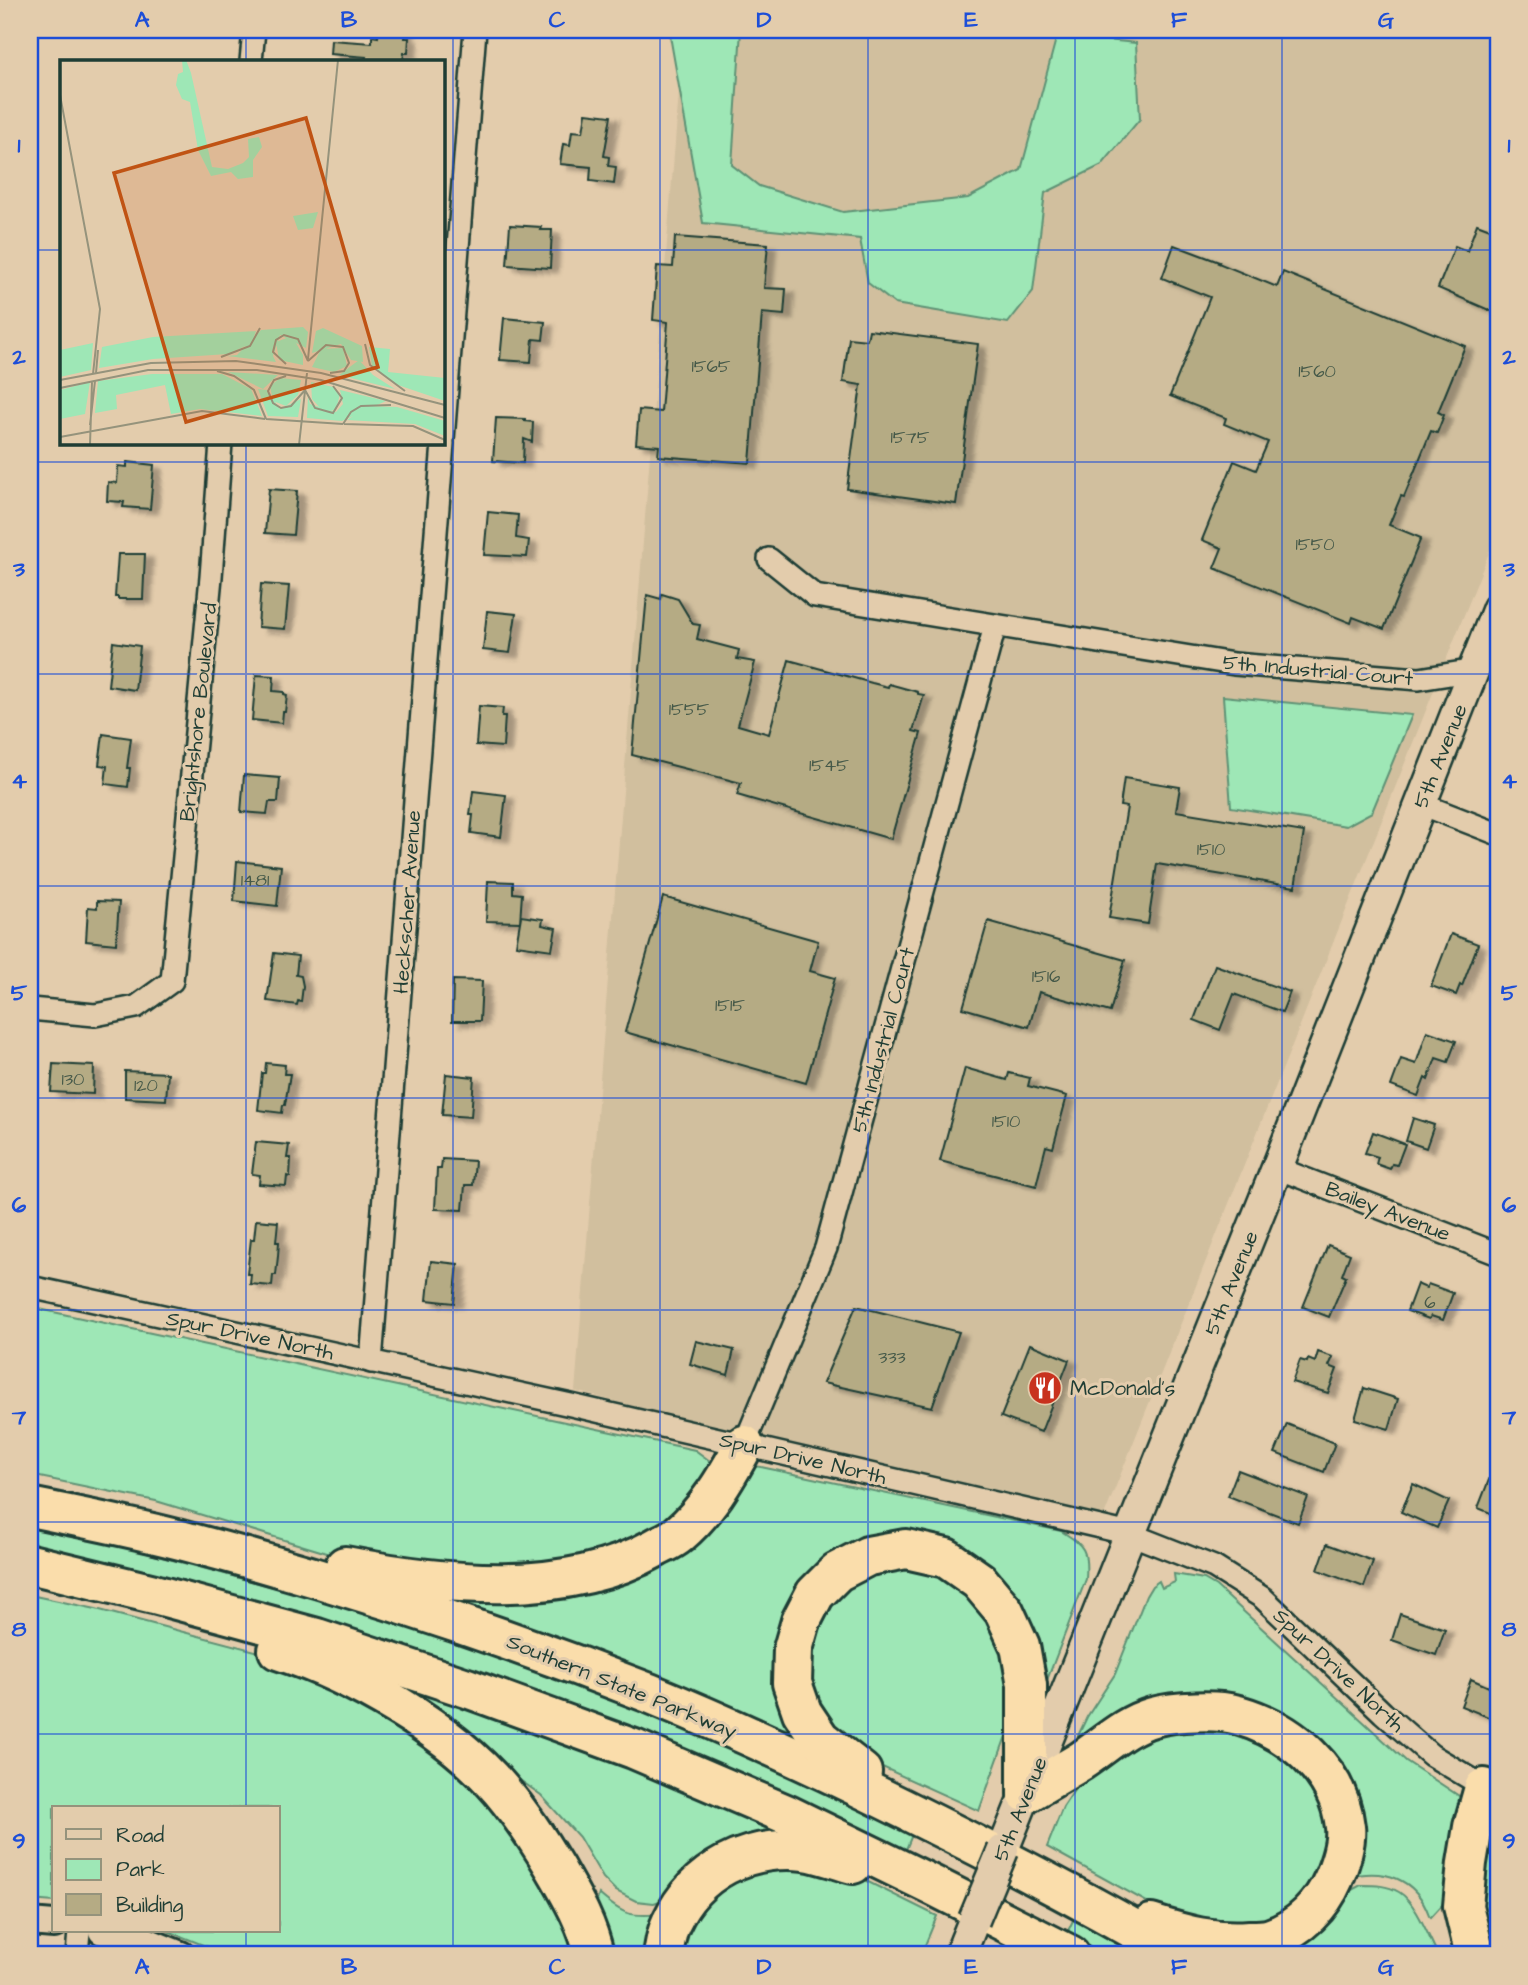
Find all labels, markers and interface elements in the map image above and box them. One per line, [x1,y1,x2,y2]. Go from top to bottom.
text: A [135,4,150,36]
text: B [341,4,358,36]
text: C [549,4,566,36]
text: D [757,4,772,36]
text: E [964,4,978,36]
text: F [1171,4,1188,36]
text: G [1378,4,1394,36]
inset map [60,60,444,444]
text: 1 [18,129,21,161]
text: 1 [1508,129,1511,161]
text: 2 [11,341,26,373]
text: 2 [1501,341,1516,373]
house number: 1565 [691,354,731,379]
house number: 1560 [1298,359,1336,384]
house number: 1575 [891,425,930,450]
house number: 1550 [1295,532,1335,557]
text: 3 [12,553,25,585]
text: 3 [1502,553,1515,585]
street label: Brightshore Boulevard [173,601,226,823]
street label: 5th Industrial Court [1222,648,1415,693]
house number: 1555 [669,697,710,722]
street label: 5th Avenue [1406,700,1475,813]
house number: 1545 [809,753,849,778]
text: 4 [11,765,27,797]
text: 4 [1501,765,1517,797]
street label: Heckscher Avenue [387,809,428,995]
house number: 1510 [1197,837,1225,862]
house number: 1481 [241,868,269,893]
street label: 5th Industrial Court [845,944,922,1136]
house number: 1516 [1032,964,1060,989]
text: 5 [11,977,28,1009]
text: 5 [1501,977,1518,1009]
house number: 1515 [715,993,745,1018]
house number: 130 [62,1067,84,1092]
house number: 120 [134,1073,158,1098]
house number: 1510 [992,1109,1020,1134]
street label: Bailey Avenue [1320,1174,1454,1250]
text: 6 [12,1189,27,1221]
text: 6 [1502,1189,1517,1221]
street label: 5th Avenue [1197,1227,1266,1340]
house number: 6 [1424,1290,1436,1315]
street label: Spur Drive North [163,1304,337,1368]
house number: 333 [878,1345,906,1370]
restaurant icon: McDonald's [1026,1369,1064,1407]
place label: McDonald's [1070,1374,1175,1403]
text: 7 [11,1401,27,1433]
text: 7 [1501,1401,1517,1433]
street label: Spur Drive North [716,1425,890,1493]
street label: Spur Drive North [1266,1602,1411,1740]
text: 8 [12,1613,27,1645]
text: 8 [1502,1613,1517,1645]
street label: Southern State Parkway [502,1627,741,1748]
street label: 5th Avenue [986,1753,1055,1866]
legend [52,1806,280,1932]
text: Road [116,1821,164,1850]
text: 9 [12,1825,26,1857]
text: 9 [1502,1825,1516,1857]
text: Park [116,1855,165,1884]
text: Building [116,1891,184,1922]
text: A [135,1951,150,1983]
text: B [341,1951,358,1983]
text: C [549,1951,566,1983]
text: D [757,1951,772,1983]
text: E [964,1951,978,1983]
text: F [1171,1951,1188,1983]
text: G [1378,1951,1394,1983]

